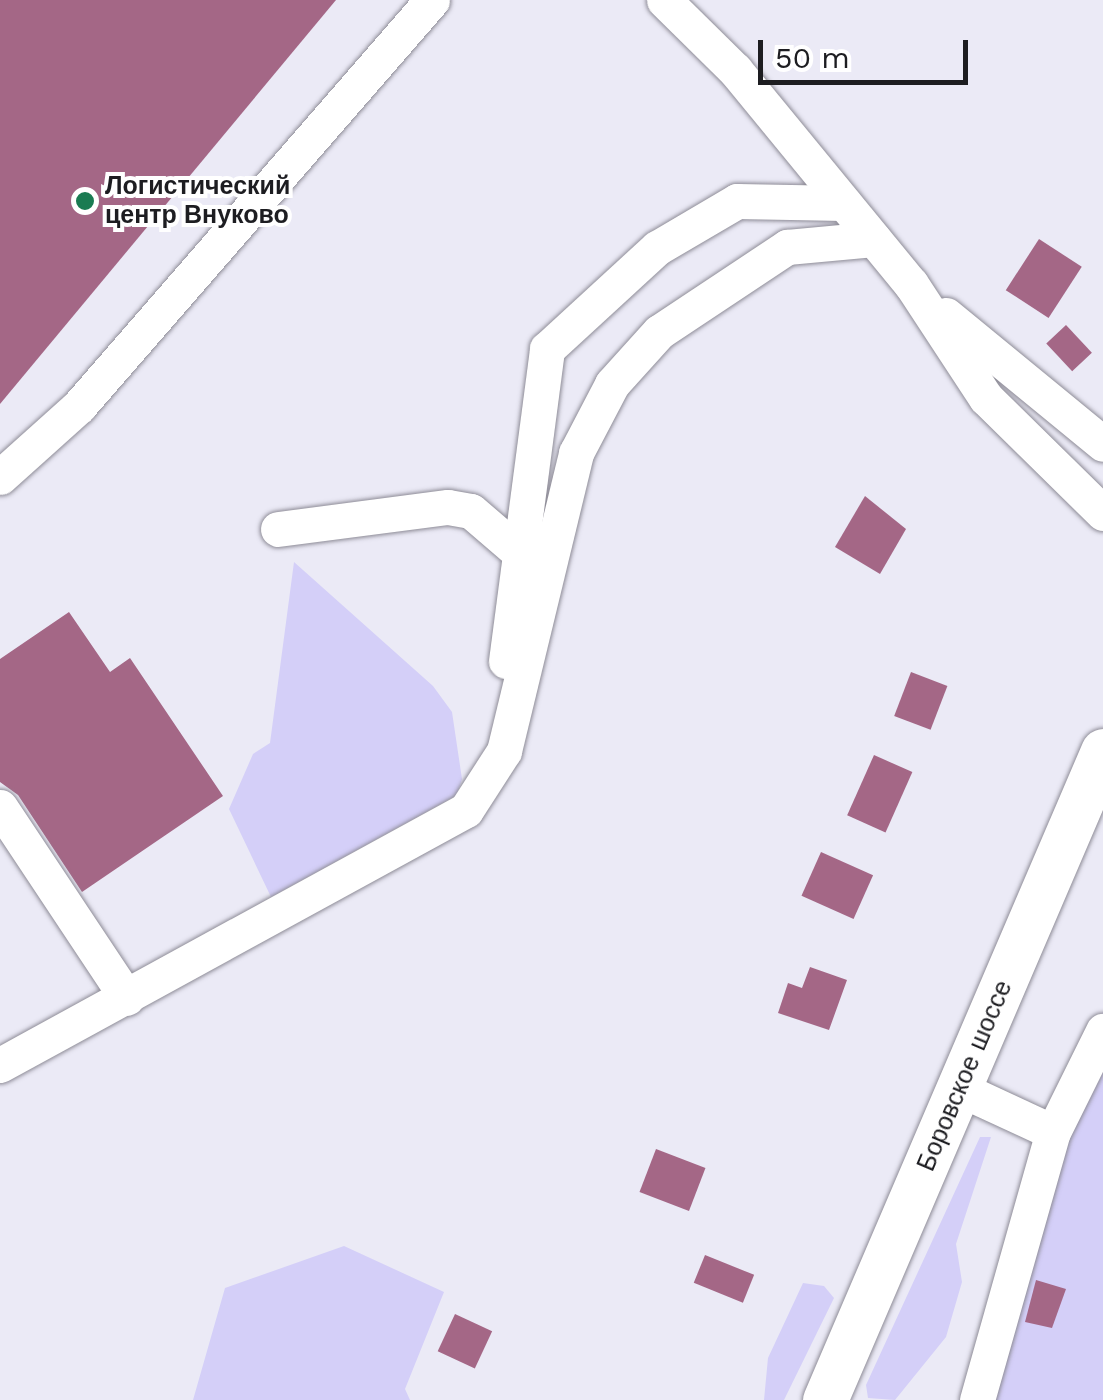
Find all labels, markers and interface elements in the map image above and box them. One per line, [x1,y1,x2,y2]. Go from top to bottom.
scale bar [763,20,973,82]
text: 50 m [775,40,850,75]
place label: Логистический центр Внуково [105,172,290,231]
marker: Логистический центр Внуково [74,190,96,212]
street label: Боровское шоссе [911,976,1019,1176]

